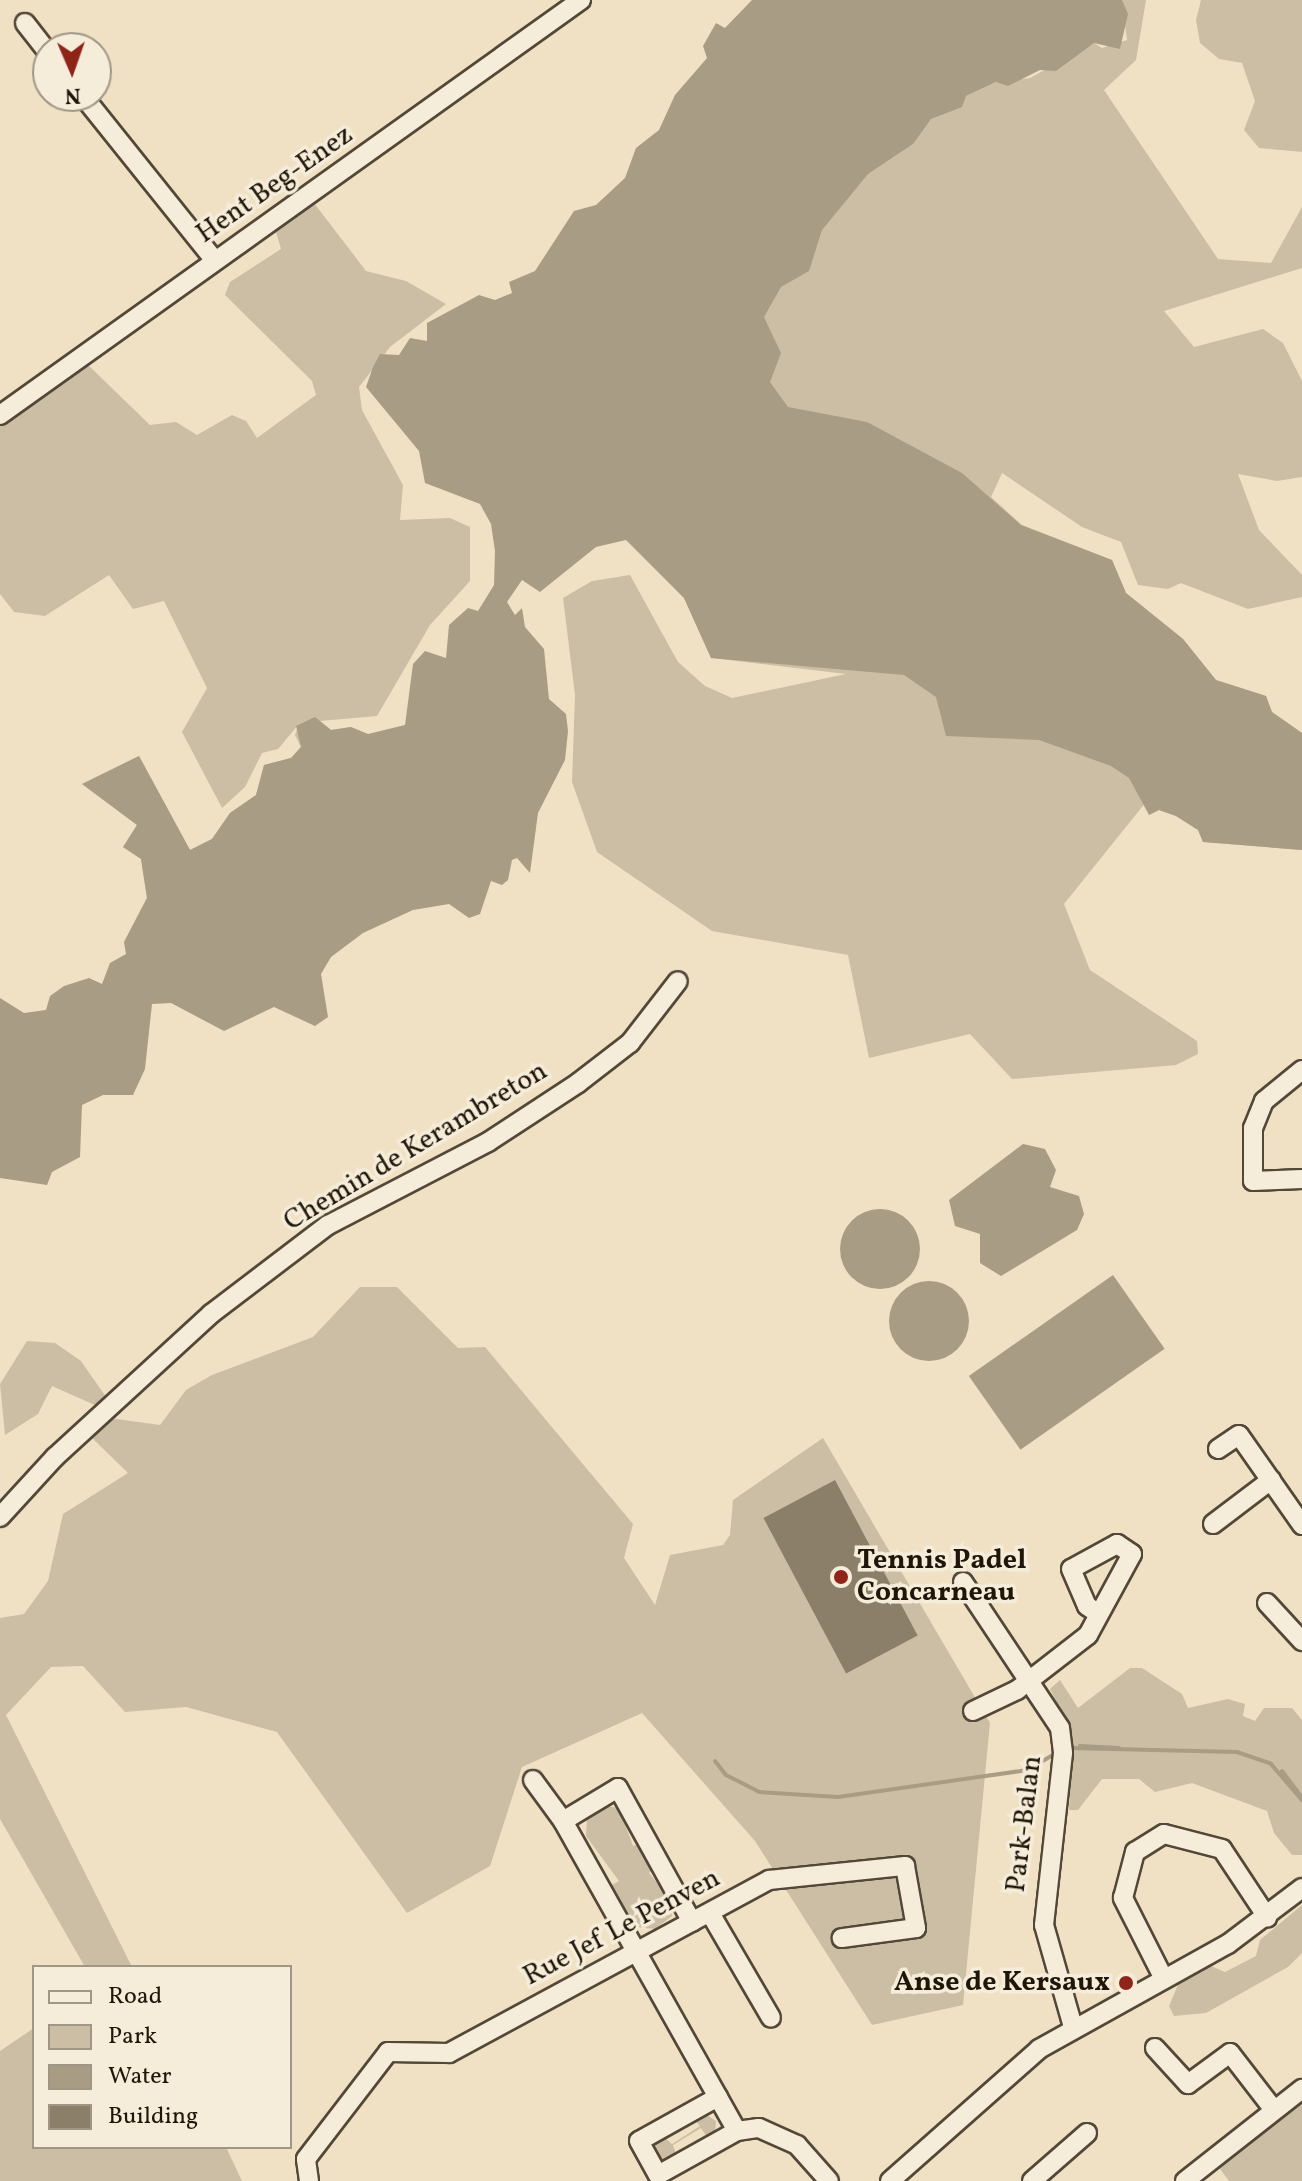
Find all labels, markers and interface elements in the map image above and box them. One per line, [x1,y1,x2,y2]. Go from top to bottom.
north arrow [32,32,112,112]
text: N [64,79,81,110]
street label: Hent Beg-Enez [190,119,360,251]
street label: Chemin de Kerambreton [278,1055,554,1239]
place label: Tennis Padel Concarneau [857,1544,1027,1610]
marker: Tennis Padel Concarneau [832,1568,850,1586]
street label: Park-Balan [1000,1754,1050,1894]
street label: Rue Jef Le Penven [519,1863,725,1993]
legend [32,1965,292,2149]
place label: Anse de Kersaux [894,1966,1110,2000]
marker: Anse de Kersaux [1117,1974,1135,1992]
text: Road [108,1980,162,2014]
text: Park [108,2020,157,2054]
text: Water [108,2060,172,2094]
text: Building [108,2100,198,2134]

